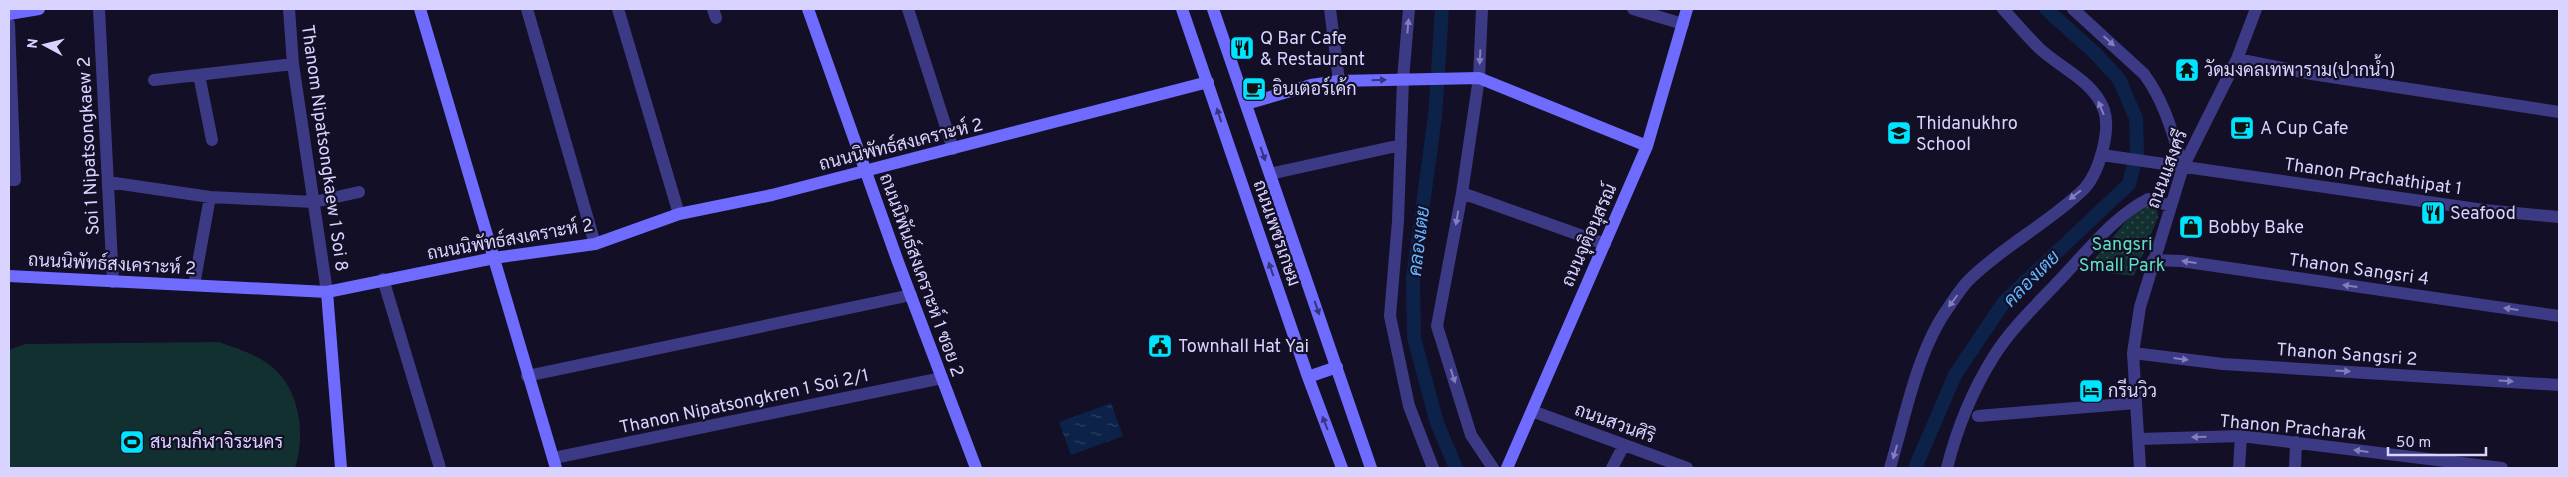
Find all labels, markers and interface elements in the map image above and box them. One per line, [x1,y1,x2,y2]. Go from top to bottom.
one-way arrow [1404,18,1412,34]
north arrow [20,20,70,70]
street label: Thanom Nipatsongkaew 1 Soi 8 [295,23,352,273]
place label: Q Bar Cafe & Restaurant [1260,28,1365,72]
restaurant icon: Q Bar Cafe & Restaurant [1229,35,1255,61]
one-way arrow [2103,36,2116,47]
text: N [25,38,43,50]
one-way arrow [1475,50,1483,66]
place label: วัดมงคลเทพาราม(ปากน้ำ) [2204,54,2395,83]
street label: Soi 1 Nipatsongkaew 2 [73,56,106,236]
temple icon: วัดมงคลเทพาราม(ปากน้ำ) [2174,57,2200,83]
one-way arrow [1371,75,1387,83]
cafe icon: อินเตอร์เค้ก [1241,76,1267,102]
place label: อินเตอร์เค้ก [1272,76,1357,102]
one-way arrow [2097,101,2105,115]
one-way arrow [1215,108,1222,123]
street label: ถนนนิพัทธ์สงเคราะห์ 2 [816,111,986,177]
place label: Thidanukhro School [1916,113,2018,157]
cafe icon: A Cup Cafe [2229,115,2255,141]
place label: A Cup Cafe [2260,118,2348,141]
school or university icon: Thidanukhro School [1886,120,1912,146]
street label: ถนนเเสงศรี [2140,125,2194,212]
one-way arrow [1259,147,1267,162]
street label: Thanon Prachathipat 1 [2282,154,2463,201]
street label: ถนนนิพันธ์สงเคราะห์ 1 ซอย 2 [873,170,971,380]
street label: ถนนเพชรเกษม [1247,177,1304,290]
street label: ถนนจุติอนุสรณ์ [1555,179,1623,291]
one-way arrow [2069,190,2082,201]
restaurant icon: Seafood [2420,200,2446,226]
place label: Seafood [2450,203,2516,226]
water label: คลองเตย [1404,205,1436,278]
one-way arrow [1452,211,1460,227]
street label: ถนนนิพัทธ์สงเคราะห์ 2 [425,212,595,266]
shop icon: Bobby Bake [2178,214,2204,240]
place label: Bobby Bake [2208,217,2304,240]
park label: Sangsri Small Park [2079,234,2165,278]
water label: คลองเตย [1999,246,2066,313]
street label: ถนนนิพัทธ์สงเคราะห์ 2 [27,247,197,281]
street label: Thanon Sangsri 4 [2287,249,2430,292]
one-way arrow [2181,258,2197,266]
one-way arrow [1267,262,1274,277]
one-way arrow [2342,281,2358,289]
one-way arrow [1948,294,1958,308]
one-way arrow [1314,300,1321,315]
one-way arrow [2503,305,2519,313]
public building icon: Townhall Hat Yai [1147,333,1173,359]
place label: Townhall Hat Yai [1178,336,1309,359]
street label: Thanon Sangsri 2 [2276,339,2418,372]
one-way arrow [2174,355,2190,363]
street label: Thanon Nipatsongkren 1 Soi 2/1 [617,365,871,440]
one-way arrow [2336,368,2352,376]
one-way arrow [1450,369,1458,384]
hotel icon: กรีนวิว [2078,378,2104,404]
place label: กรีนวิว [2108,378,2157,404]
one-way arrow [2498,378,2514,386]
street label: ถนนสวนศิริ [1571,398,1659,450]
street label: Thanon Pracharak [2218,411,2367,446]
one-way arrow [1321,415,1328,430]
scale bar [2388,424,2486,456]
sports icon: สนามกีฬาจิระนคร [119,429,145,455]
place label: สนามกีฬาจิระนคร [150,429,283,455]
one-way arrow [2191,434,2207,442]
text: 50 m [2396,434,2431,453]
one-way arrow [1891,444,1899,459]
one-way arrow [2352,446,2368,454]

